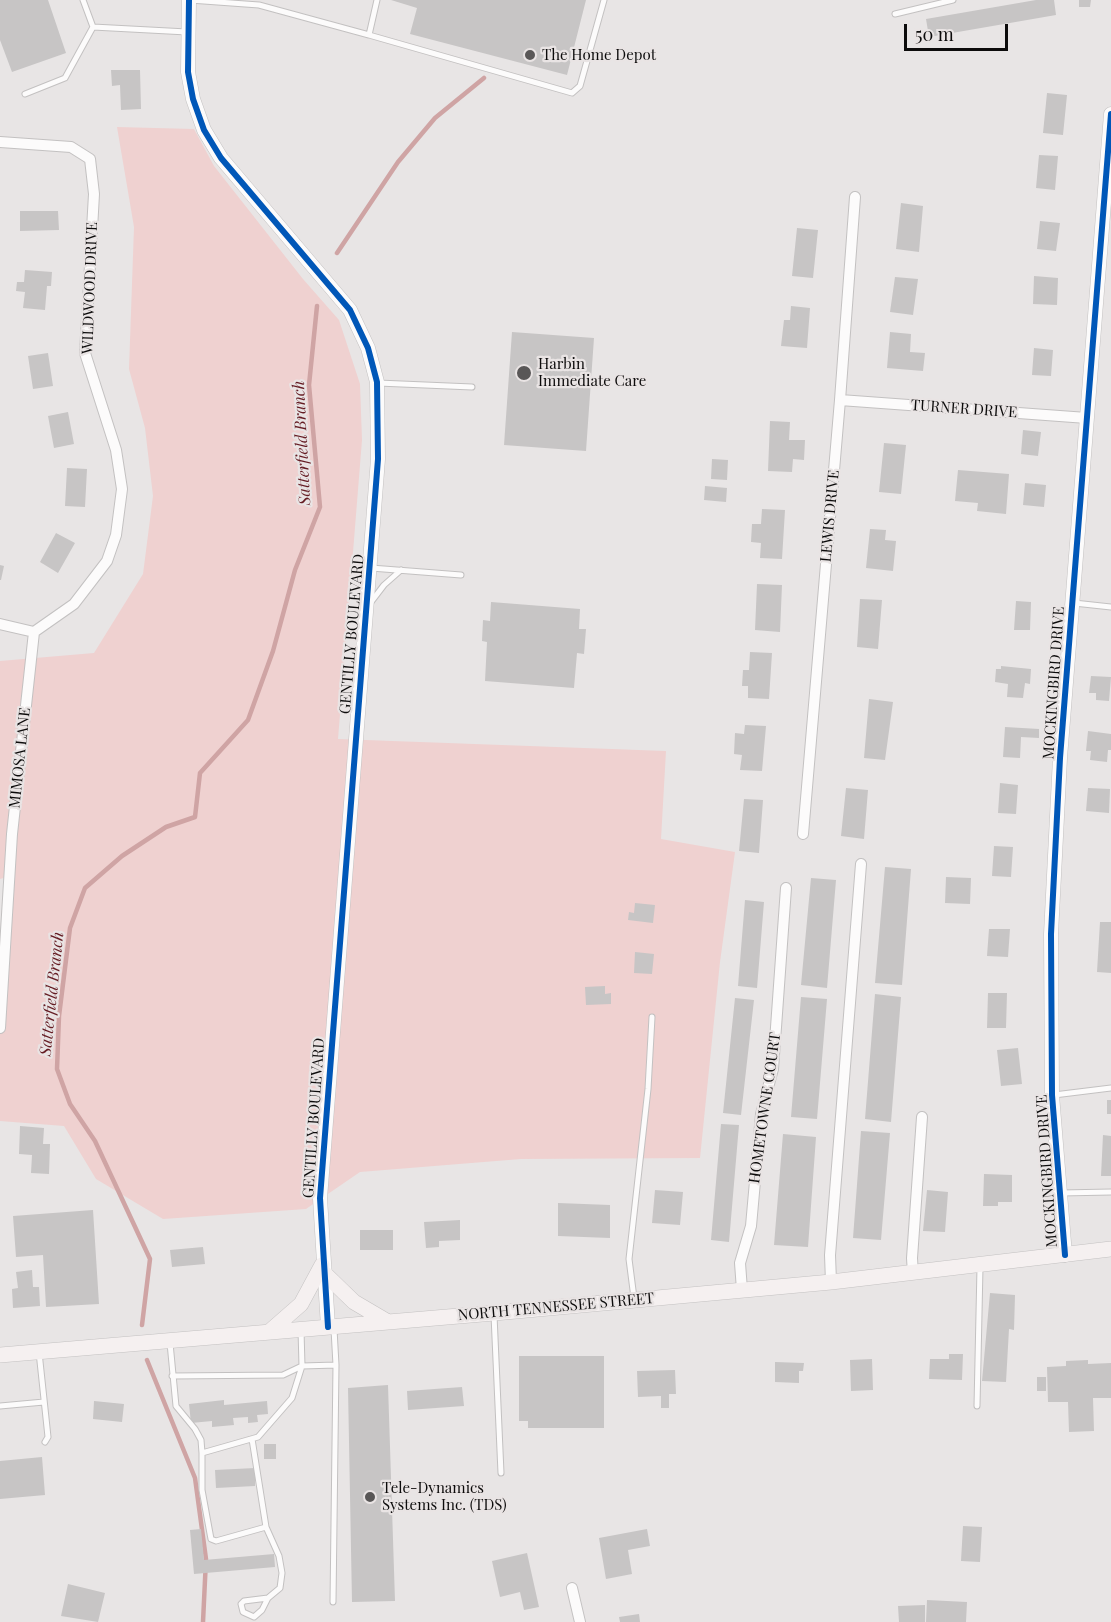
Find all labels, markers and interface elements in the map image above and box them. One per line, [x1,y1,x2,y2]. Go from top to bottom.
scale bar [907,12,1010,50]
text: 50 m [915,22,954,46]
place label: The Home Depot [542,46,656,64]
marker: The Home Depot [523,48,537,62]
street label: WILDWOOD DRIVE [79,222,101,354]
place label: Harbin Immediate Care [538,355,646,390]
marker: Harbin Immediate Care [515,364,533,382]
water label: Satterfield Branch [289,380,315,506]
street label: TURNER DRIVE [910,396,1018,422]
street label: LEWIS DRIVE [817,469,843,563]
street label: GENTILLY BOULEVARD [336,553,368,715]
street label: MOCKINGBIRD DRIVE [1040,606,1068,760]
street label: MIMOSA LANE [6,707,34,809]
water label: Satterfield Branch [36,931,68,1057]
street label: HOMETOWNE COURT [745,1031,785,1185]
street label: GENTILLY BOULEVARD [299,1037,329,1199]
street label: MOCKINGBIRD DRIVE [1033,1094,1061,1248]
street label: NORTH TENNESSEE STREET [457,1289,655,1325]
place label: Tele-Dynamics Systems Inc. (TDS) [382,1479,507,1514]
marker: Tele-Dynamics Systems Inc. (TDS) [363,1490,377,1504]

